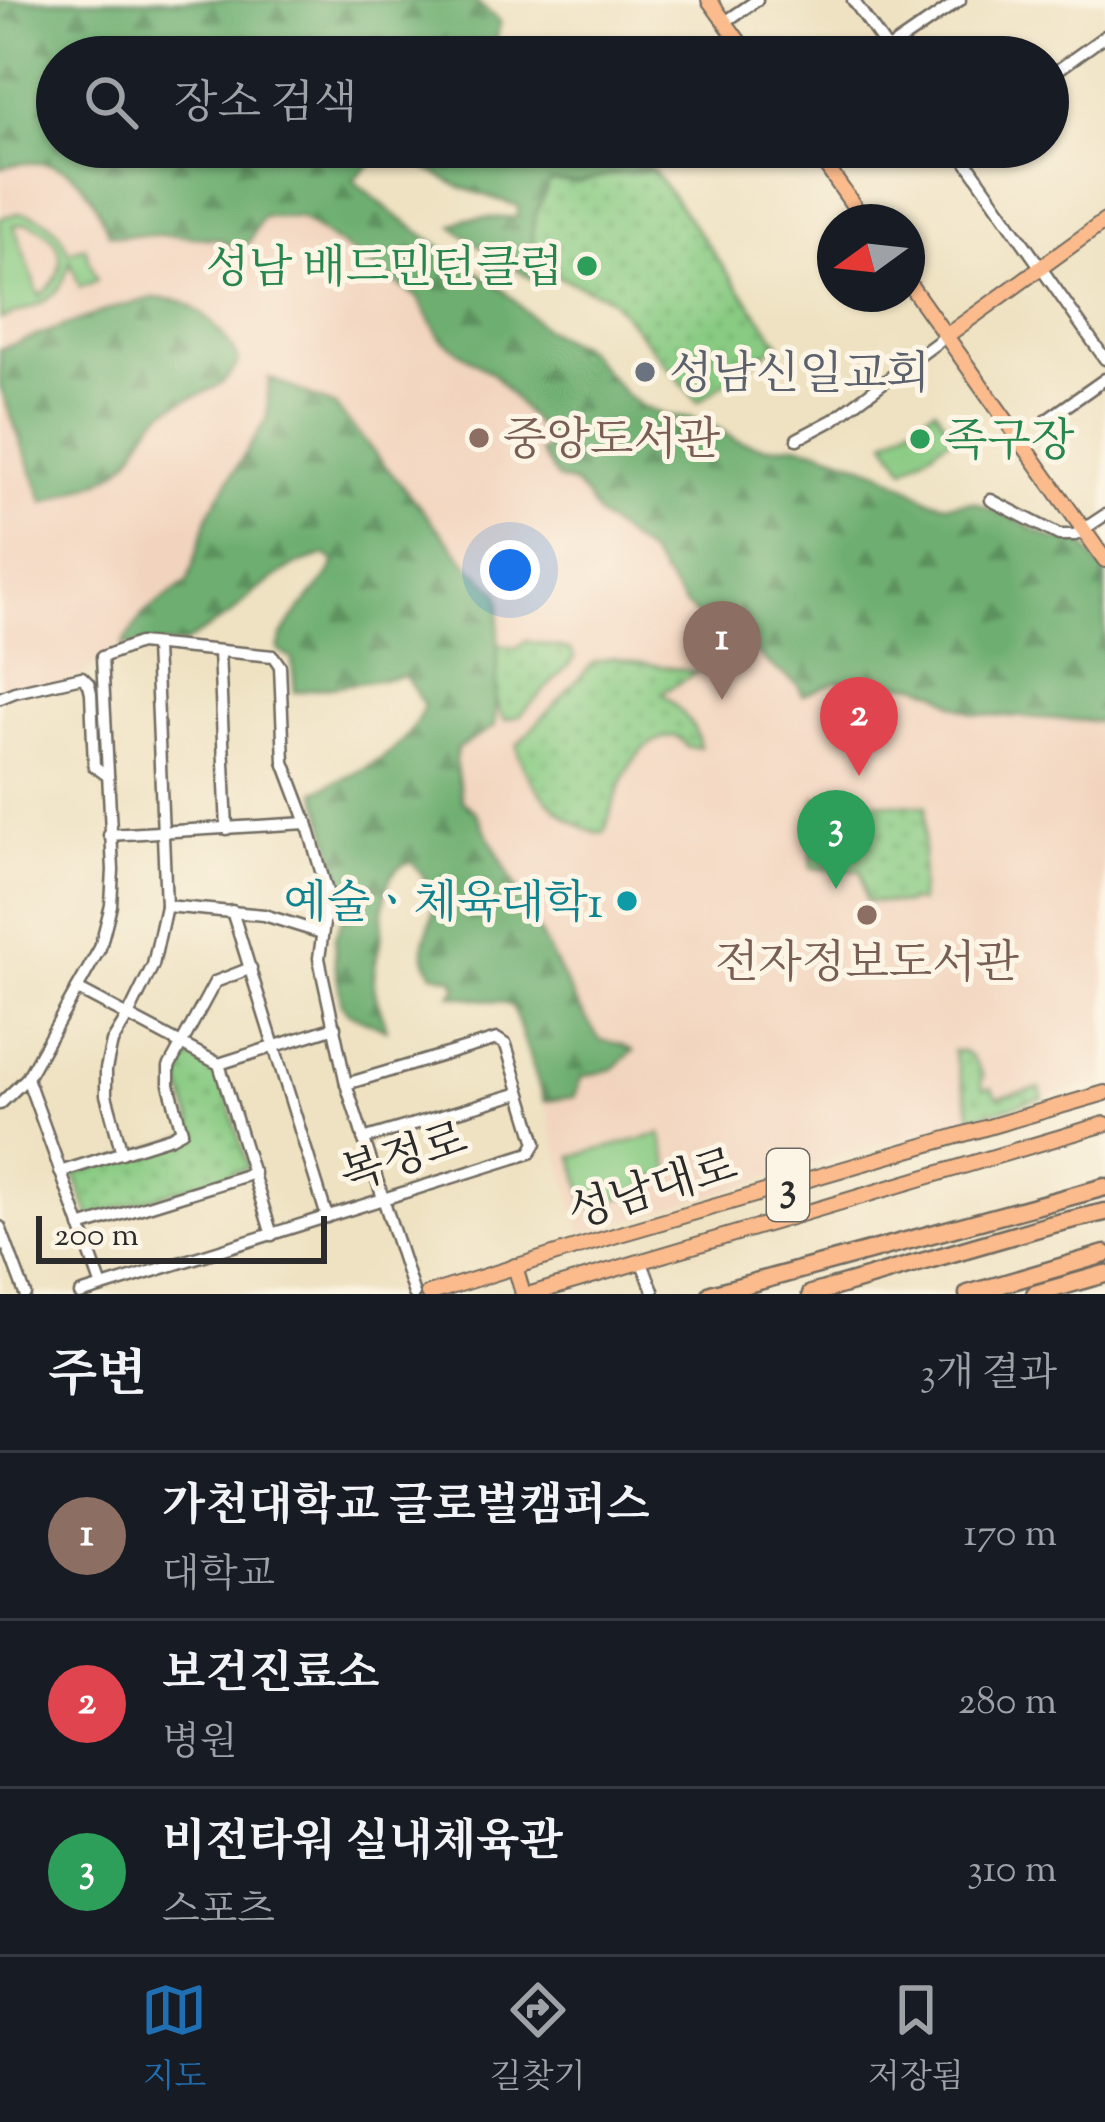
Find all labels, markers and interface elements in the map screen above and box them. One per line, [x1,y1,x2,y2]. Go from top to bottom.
search box [36,36,1069,168]
icon: search [78,69,144,135]
text: 장소 검색 [174,74,357,139]
north arrow [817,204,925,312]
place label: 성남 배드민턴클럽 [206,239,563,304]
marker: 성남 배드민턴클럽 [574,253,600,279]
place label: 성남신일교회 [669,345,930,410]
marker: 성남신일교회 [632,359,658,385]
place label: 중앙도서관 [503,411,721,476]
place label: 족구장 [944,412,1075,477]
marker: 중앙도서관 [466,425,492,451]
marker: 족구장 [907,426,933,452]
your location [480,540,540,600]
pin: 1 [683,601,761,700]
pin: 2 [820,677,898,776]
pin: 3 [797,790,875,889]
place label: 예술ㆍ체육대학1 [283,874,603,939]
marker: 예술ㆍ체육대학1 [614,888,640,914]
marker: 전자정보도서관 [854,902,880,928]
place label: 전자정보도서관 [715,934,1020,999]
street label: 복정로 [333,1109,477,1211]
street label: 성남대로 [561,1136,746,1249]
road number: 3 [767,1149,809,1221]
scale bar [36,1210,327,1263]
text: 200 m [54,1213,139,1261]
text: 주변 [48,1341,147,1414]
text: 3개 결과 [920,1348,1057,1404]
text: 가천대학교 글로벌캠퍼스 [162,1476,650,1541]
text: 1 [80,1508,94,1564]
text: 170 m [964,1508,1057,1564]
text: 대학교 [162,1549,275,1605]
text: 보건진료소 [162,1644,379,1709]
text: 2 [78,1676,96,1732]
text: 280 m [958,1676,1057,1732]
text: 병원 [162,1717,237,1773]
text: 비전타워 실내체육관 [162,1812,563,1877]
text: 3 [79,1844,95,1900]
text: 310 m [967,1844,1057,1900]
text: 스포츠 [162,1885,275,1941]
tab: 지도 [141,1977,207,2103]
tab: 길찾기 [490,1977,585,2103]
tab: 저장됨 [868,1977,964,2103]

